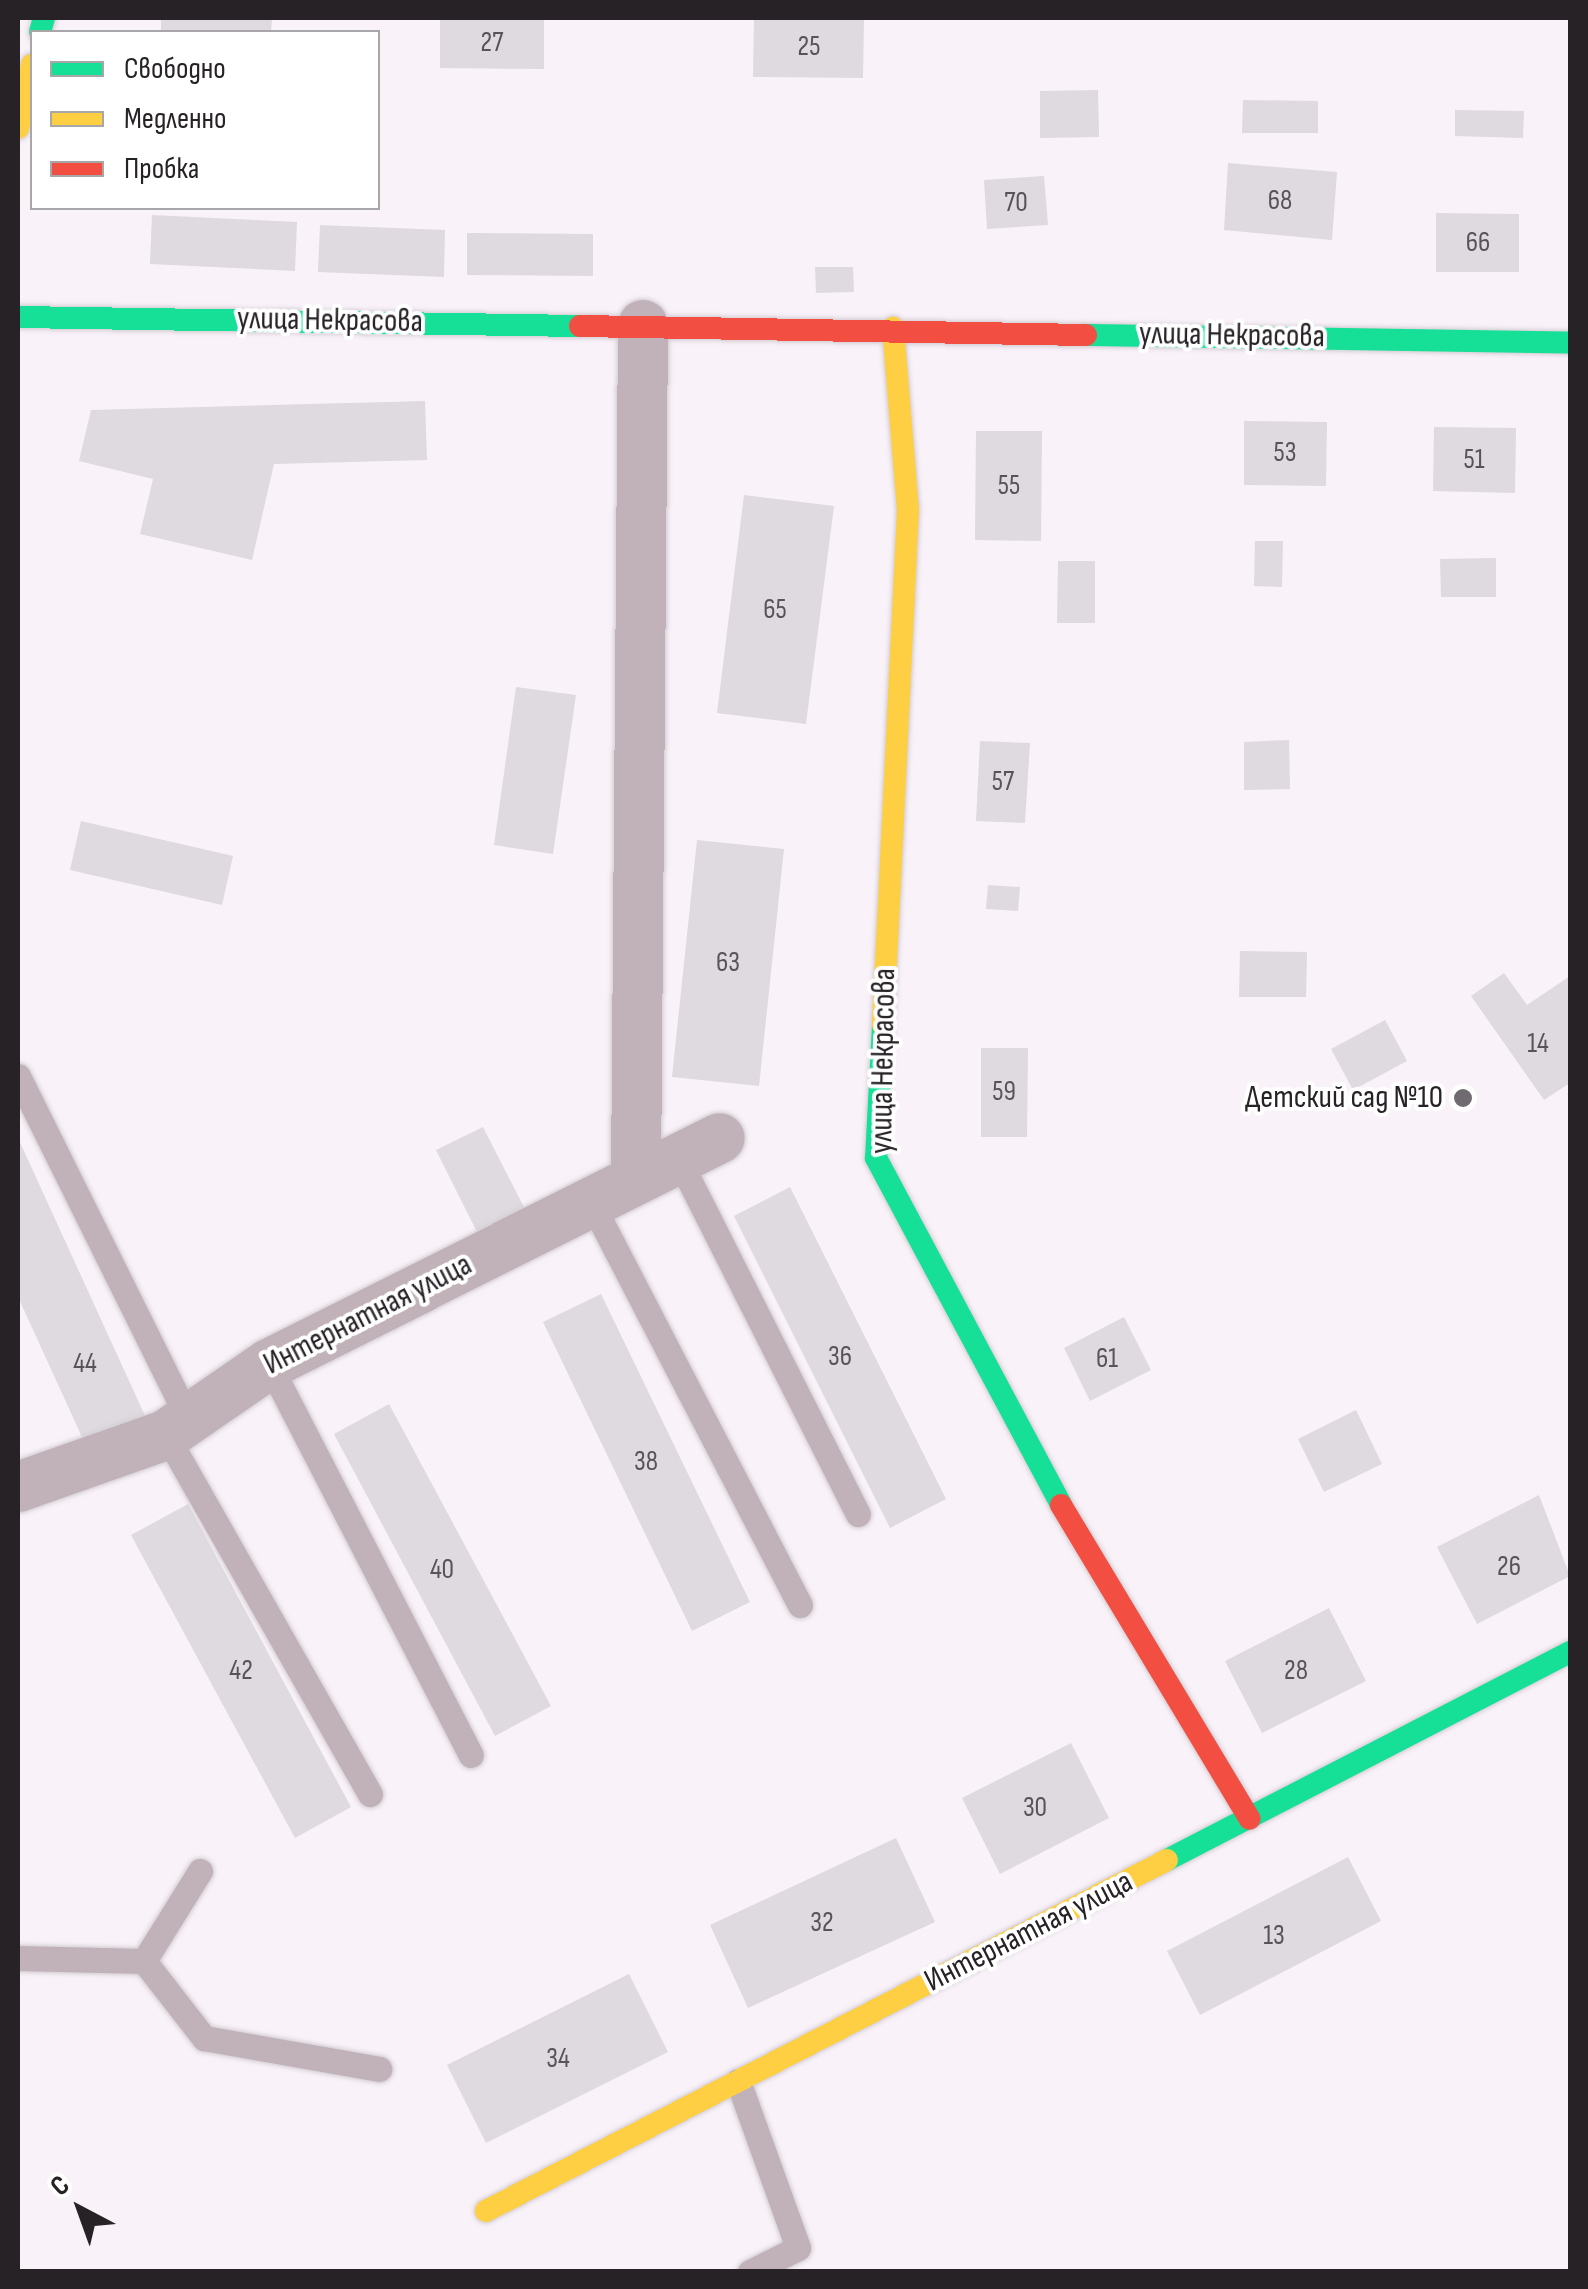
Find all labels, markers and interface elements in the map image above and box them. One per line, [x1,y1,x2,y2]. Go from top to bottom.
house number: 27 [481,26,503,60]
legend [30,30,380,210]
house number: 25 [798,30,820,64]
text: Свободно [124,51,226,87]
text: Медленно [124,101,226,137]
text: Пробка [124,151,199,187]
house number: 68 [1268,184,1292,218]
house number: 70 [1004,186,1028,220]
house number: 66 [1466,226,1490,260]
street label: улица Некрасова [237,300,423,342]
street label: улица Некрасова [1139,315,1325,357]
house number: 53 [1274,436,1296,470]
house number: 51 [1463,443,1485,477]
house number: 55 [998,469,1020,503]
house number: 65 [763,593,787,627]
house number: 57 [992,765,1014,799]
house number: 63 [716,946,740,980]
street label: улица Некрасова [863,968,905,1154]
house number: 14 [1527,1027,1549,1061]
house number: 59 [992,1075,1016,1109]
place label: Детский сад №10 [1245,1079,1443,1117]
marker: Детский сад №10 [1452,1087,1474,1109]
street label: Интернатная улица [258,1246,478,1384]
house number: 36 [828,1340,852,1374]
house number: 61 [1096,1342,1118,1376]
house number: 44 [73,1347,97,1381]
house number: 38 [634,1445,658,1479]
house number: 26 [1497,1550,1521,1584]
house number: 40 [430,1553,454,1587]
house number: 42 [229,1654,253,1688]
house number: 28 [1284,1654,1308,1688]
house number: 30 [1023,1791,1047,1825]
street label: Интернатная улица [919,1863,1139,2001]
house number: 32 [810,1906,834,1940]
house number: 13 [1263,1919,1285,1953]
house number: 34 [546,2042,570,2076]
north arrow [30,2159,130,2259]
text: С [44,2169,76,2203]

